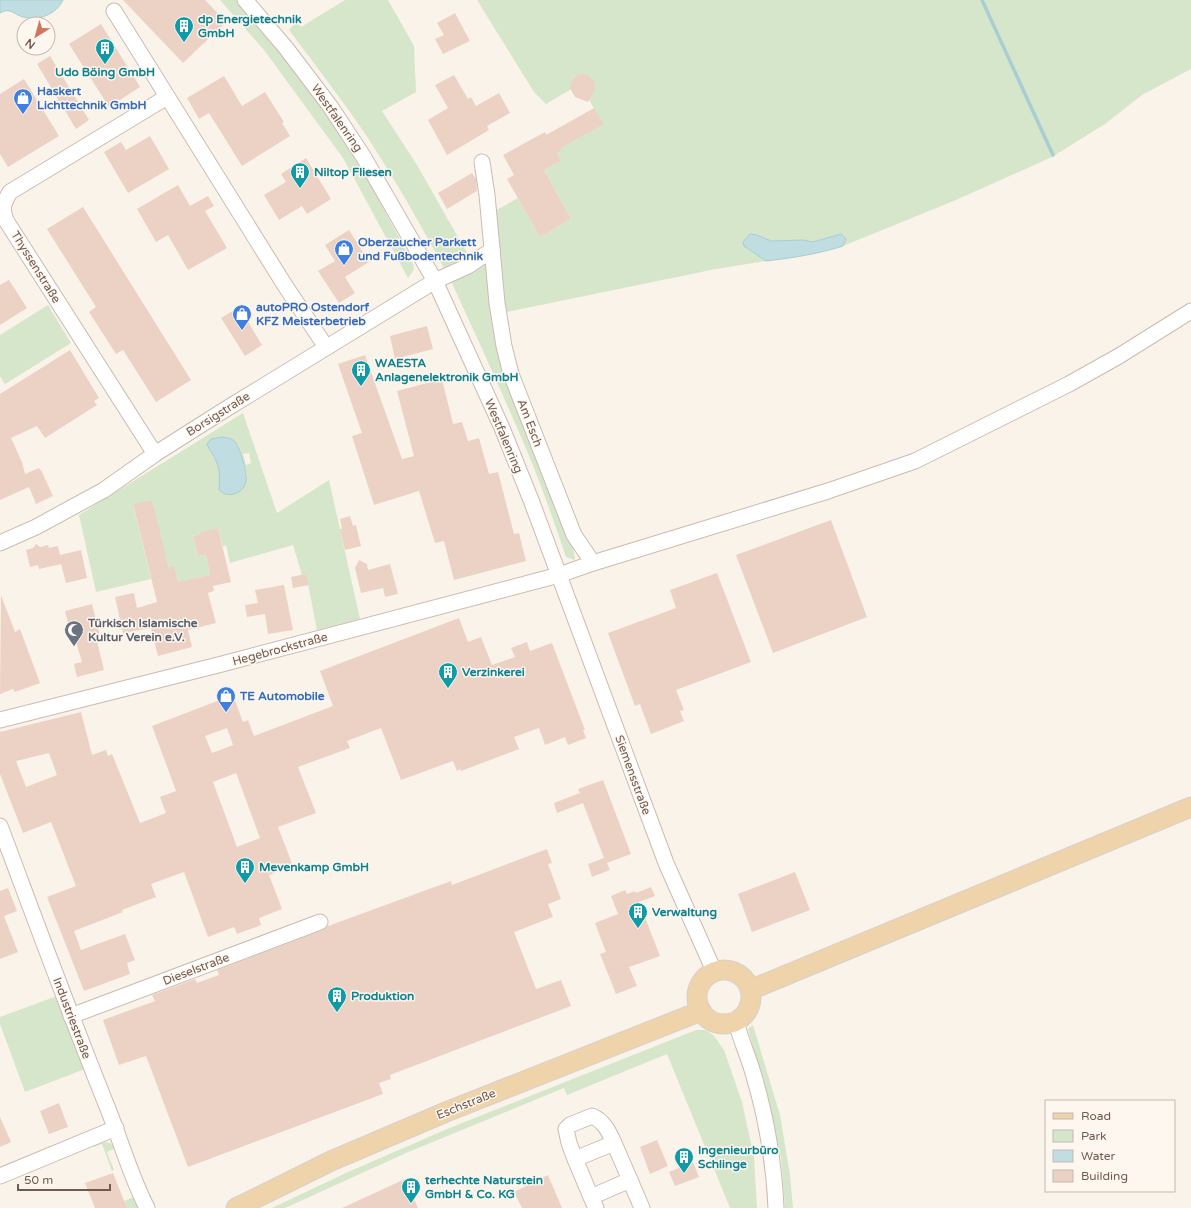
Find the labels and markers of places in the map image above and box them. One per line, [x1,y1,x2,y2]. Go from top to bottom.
place label: dp Energietechnik GmbH [198,12,302,40]
building icon: dp Energietechnik GmbH [173,15,195,43]
building icon: Udo Böing GmbH [94,37,116,65]
place label: Udo Böing GmbH [55,65,155,80]
place label: Haskert Lichttechnik GmbH [37,84,147,112]
shop icon: Haskert Lichttechnik GmbH [12,87,34,115]
building icon: Niltop Fliesen [289,161,311,189]
place label: Niltop Fliesen [314,165,392,180]
place label: Oberzaucher Parkett und Fußbodentechnik [358,235,483,263]
shop icon: Oberzaucher Parkett und Fußbodentechnik [333,238,355,266]
place label: autoPRO Ostendorf KFZ Meisterbetrieb [256,300,370,328]
shop icon: autoPRO Ostendorf KFZ Meisterbetrieb [231,303,253,331]
place label: WAESTA Anlagenelektronik GmbH [375,356,519,385]
building icon: WAESTA Anlagenelektronik GmbH [350,359,372,387]
place label: Türkisch Islamische Kultur Verein e.V. [87,616,198,644]
mosque icon: Türkisch Islamische Kultur Verein e.V. [63,619,85,647]
building icon: Verzinkerei [437,661,459,689]
place label: Verzinkerei [462,665,525,679]
shop icon: TE Automobile [215,685,237,713]
place label: TE Automobile [239,689,325,703]
building icon: Mevenkamp GmbH [234,856,256,884]
place label: Mevenkamp GmbH [259,860,369,875]
building icon: Verwaltung [627,901,649,929]
place label: Verwaltung [652,905,717,920]
building icon: Produktion [326,985,348,1013]
place label: Produktion [351,989,414,1003]
place label: Ingenieurbüro Schlinge [698,1143,779,1172]
building icon: Ingenieurbüro Schlinge [673,1146,695,1174]
place label: terhechte Naturstein GmbH & Co. KG [424,1173,543,1201]
building icon: terhechte Naturstein GmbH & Co. KG [400,1176,422,1204]

